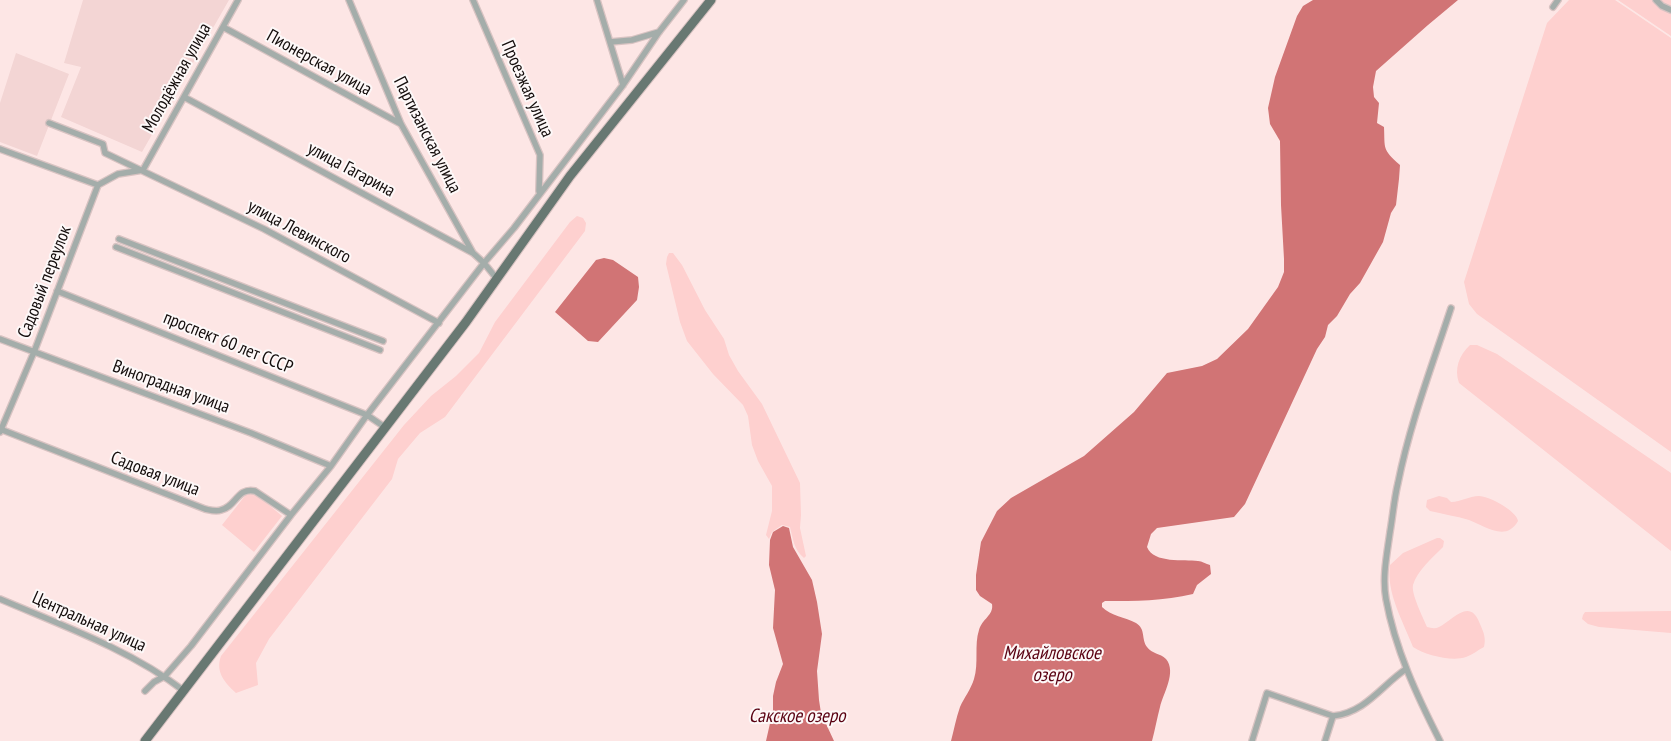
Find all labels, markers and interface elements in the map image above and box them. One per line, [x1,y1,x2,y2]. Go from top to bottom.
street label: Молодёжная улица [138,19,216,137]
street label: Пионерская улица [263,25,375,101]
street label: Проезжая улица [496,37,558,141]
street label: Партизанская улица [388,73,466,197]
street label: улица Гагарина [304,138,398,202]
street label: улица Левинского [244,196,354,268]
street label: Садовый переулок [14,223,76,341]
street label: проспект 60 лет СССР [160,307,296,379]
street label: Виноградная улица [110,356,232,418]
street label: Садовая улица [108,447,202,501]
street label: Центральная улица [29,587,149,657]
water label: Михайловское озеро [1003,643,1101,687]
water label: Сакское озеро [749,706,845,728]

